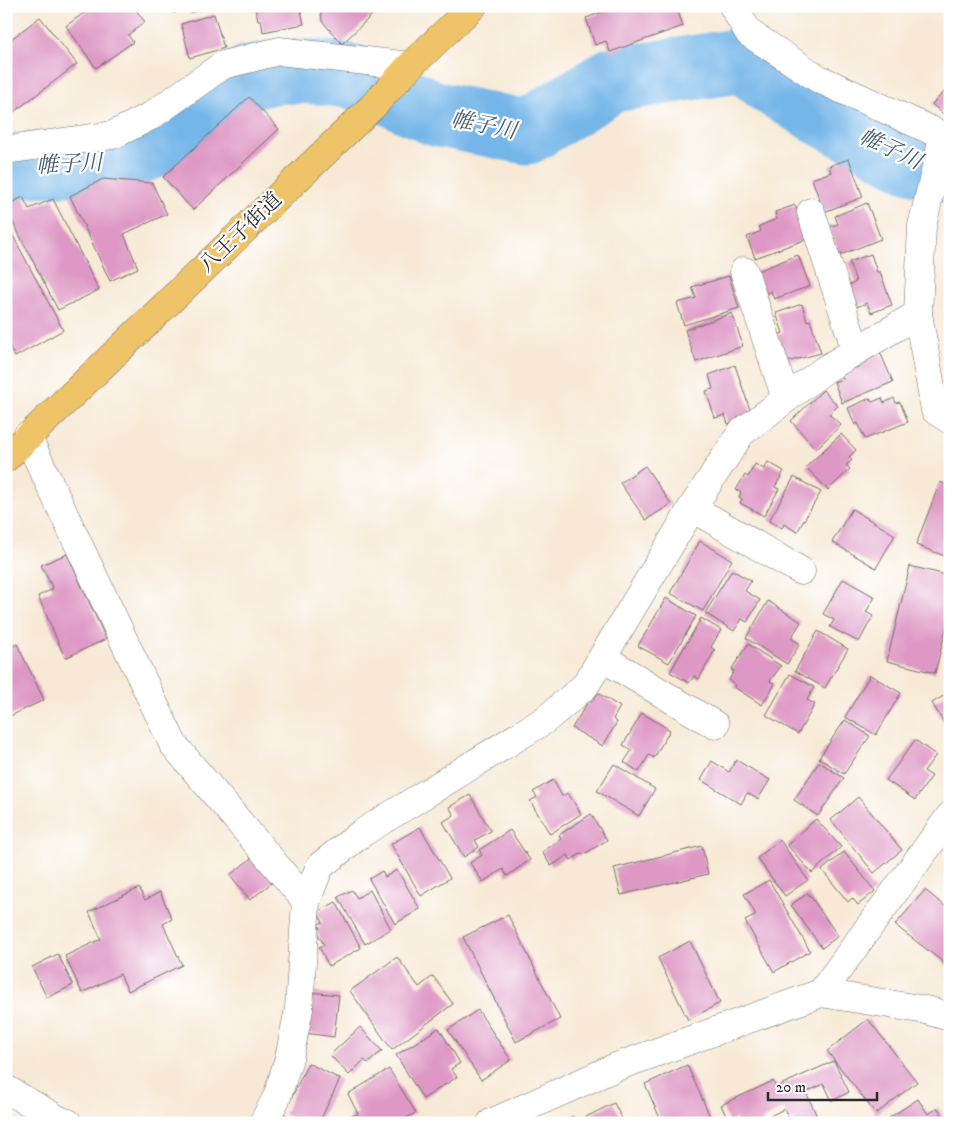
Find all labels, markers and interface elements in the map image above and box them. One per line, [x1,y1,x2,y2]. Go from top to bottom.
water label: 帷子川 [449,106,521,145]
water label: 帷子川 [855,123,928,176]
water label: 帷子川 [35,149,105,180]
street label: 八王子街道 [194,187,287,279]
scale bar [768,1069,877,1101]
text: 20 m [776,1078,806,1097]

